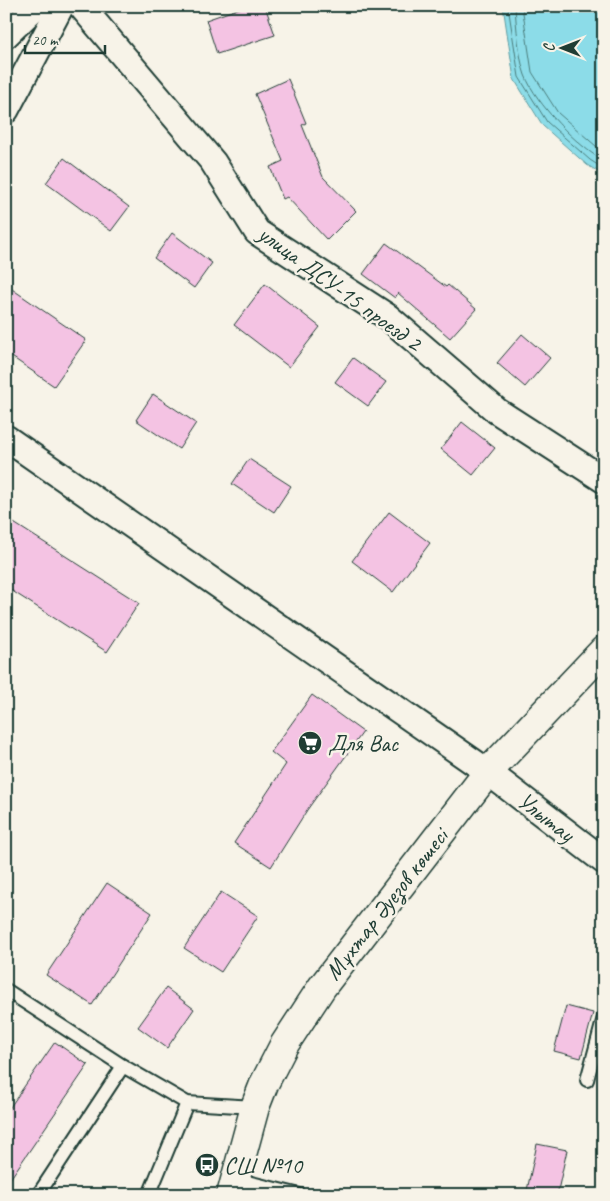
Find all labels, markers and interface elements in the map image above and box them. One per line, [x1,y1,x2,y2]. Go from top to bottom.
scale bar [25,22,105,54]
north arrow [538,22,588,72]
text: 20 m [32,31,59,50]
text: С [541,42,558,51]
street label: улица ДСУ-15 проезд 2 [251,217,429,359]
place label: Для Вас [328,728,400,758]
supermarket icon: Для Вас [297,730,323,756]
street label: Улытау [512,785,582,850]
street label: Мұхтар Әуезов көшесі [318,820,457,986]
place label: СШ №10 [224,1150,304,1180]
bus stop icon: СШ №10 [194,1152,220,1178]

